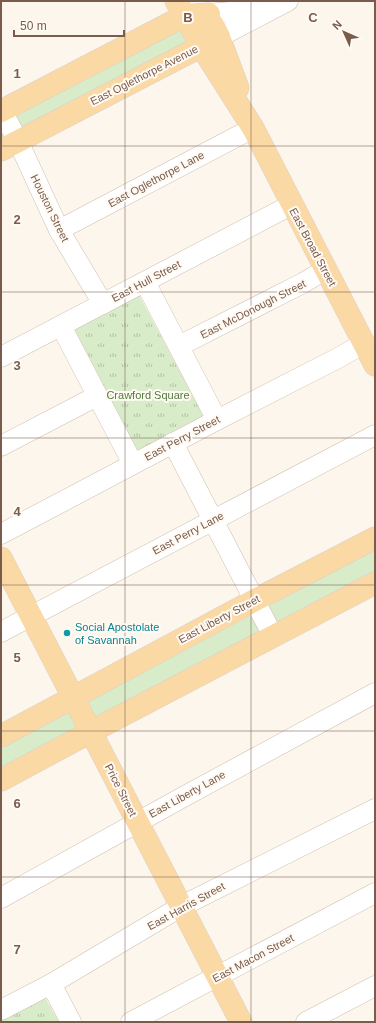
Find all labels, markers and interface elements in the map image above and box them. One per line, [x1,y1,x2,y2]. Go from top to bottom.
text: B [183,10,193,25]
text: C [308,10,318,25]
scale bar [14,12,124,38]
north arrow [324,12,364,52]
text: N [330,18,344,32]
text: 50 m [20,19,47,33]
street label: East Oglethorpe Avenue [88,43,200,107]
text: 1 [13,66,21,81]
street label: East Oglethorpe Lane [106,149,206,209]
street label: Houston Street [29,172,71,244]
street label: East Broad Street [287,206,339,288]
text: 2 [13,212,21,227]
street label: East Hull Street [109,258,183,304]
street label: East McDonough Street [198,277,308,341]
text: 3 [13,358,21,373]
park label: Crawford Square [106,389,190,401]
street label: East Perry Street [142,413,222,463]
text: 4 [13,504,21,519]
street label: East Perry Lane [150,509,226,557]
street label: East Liberty Street [176,592,262,646]
place label: Social Apostolate of Savannah [75,621,159,646]
marker: Social Apostolate of Savannah [62,628,72,638]
text: 5 [13,650,21,665]
street label: Price Street [103,762,139,818]
street label: East Liberty Lane [147,768,227,820]
text: 6 [13,796,21,811]
street label: East Harris Street [145,880,227,932]
street label: East Macon Street [210,931,296,985]
text: 7 [13,942,21,957]

